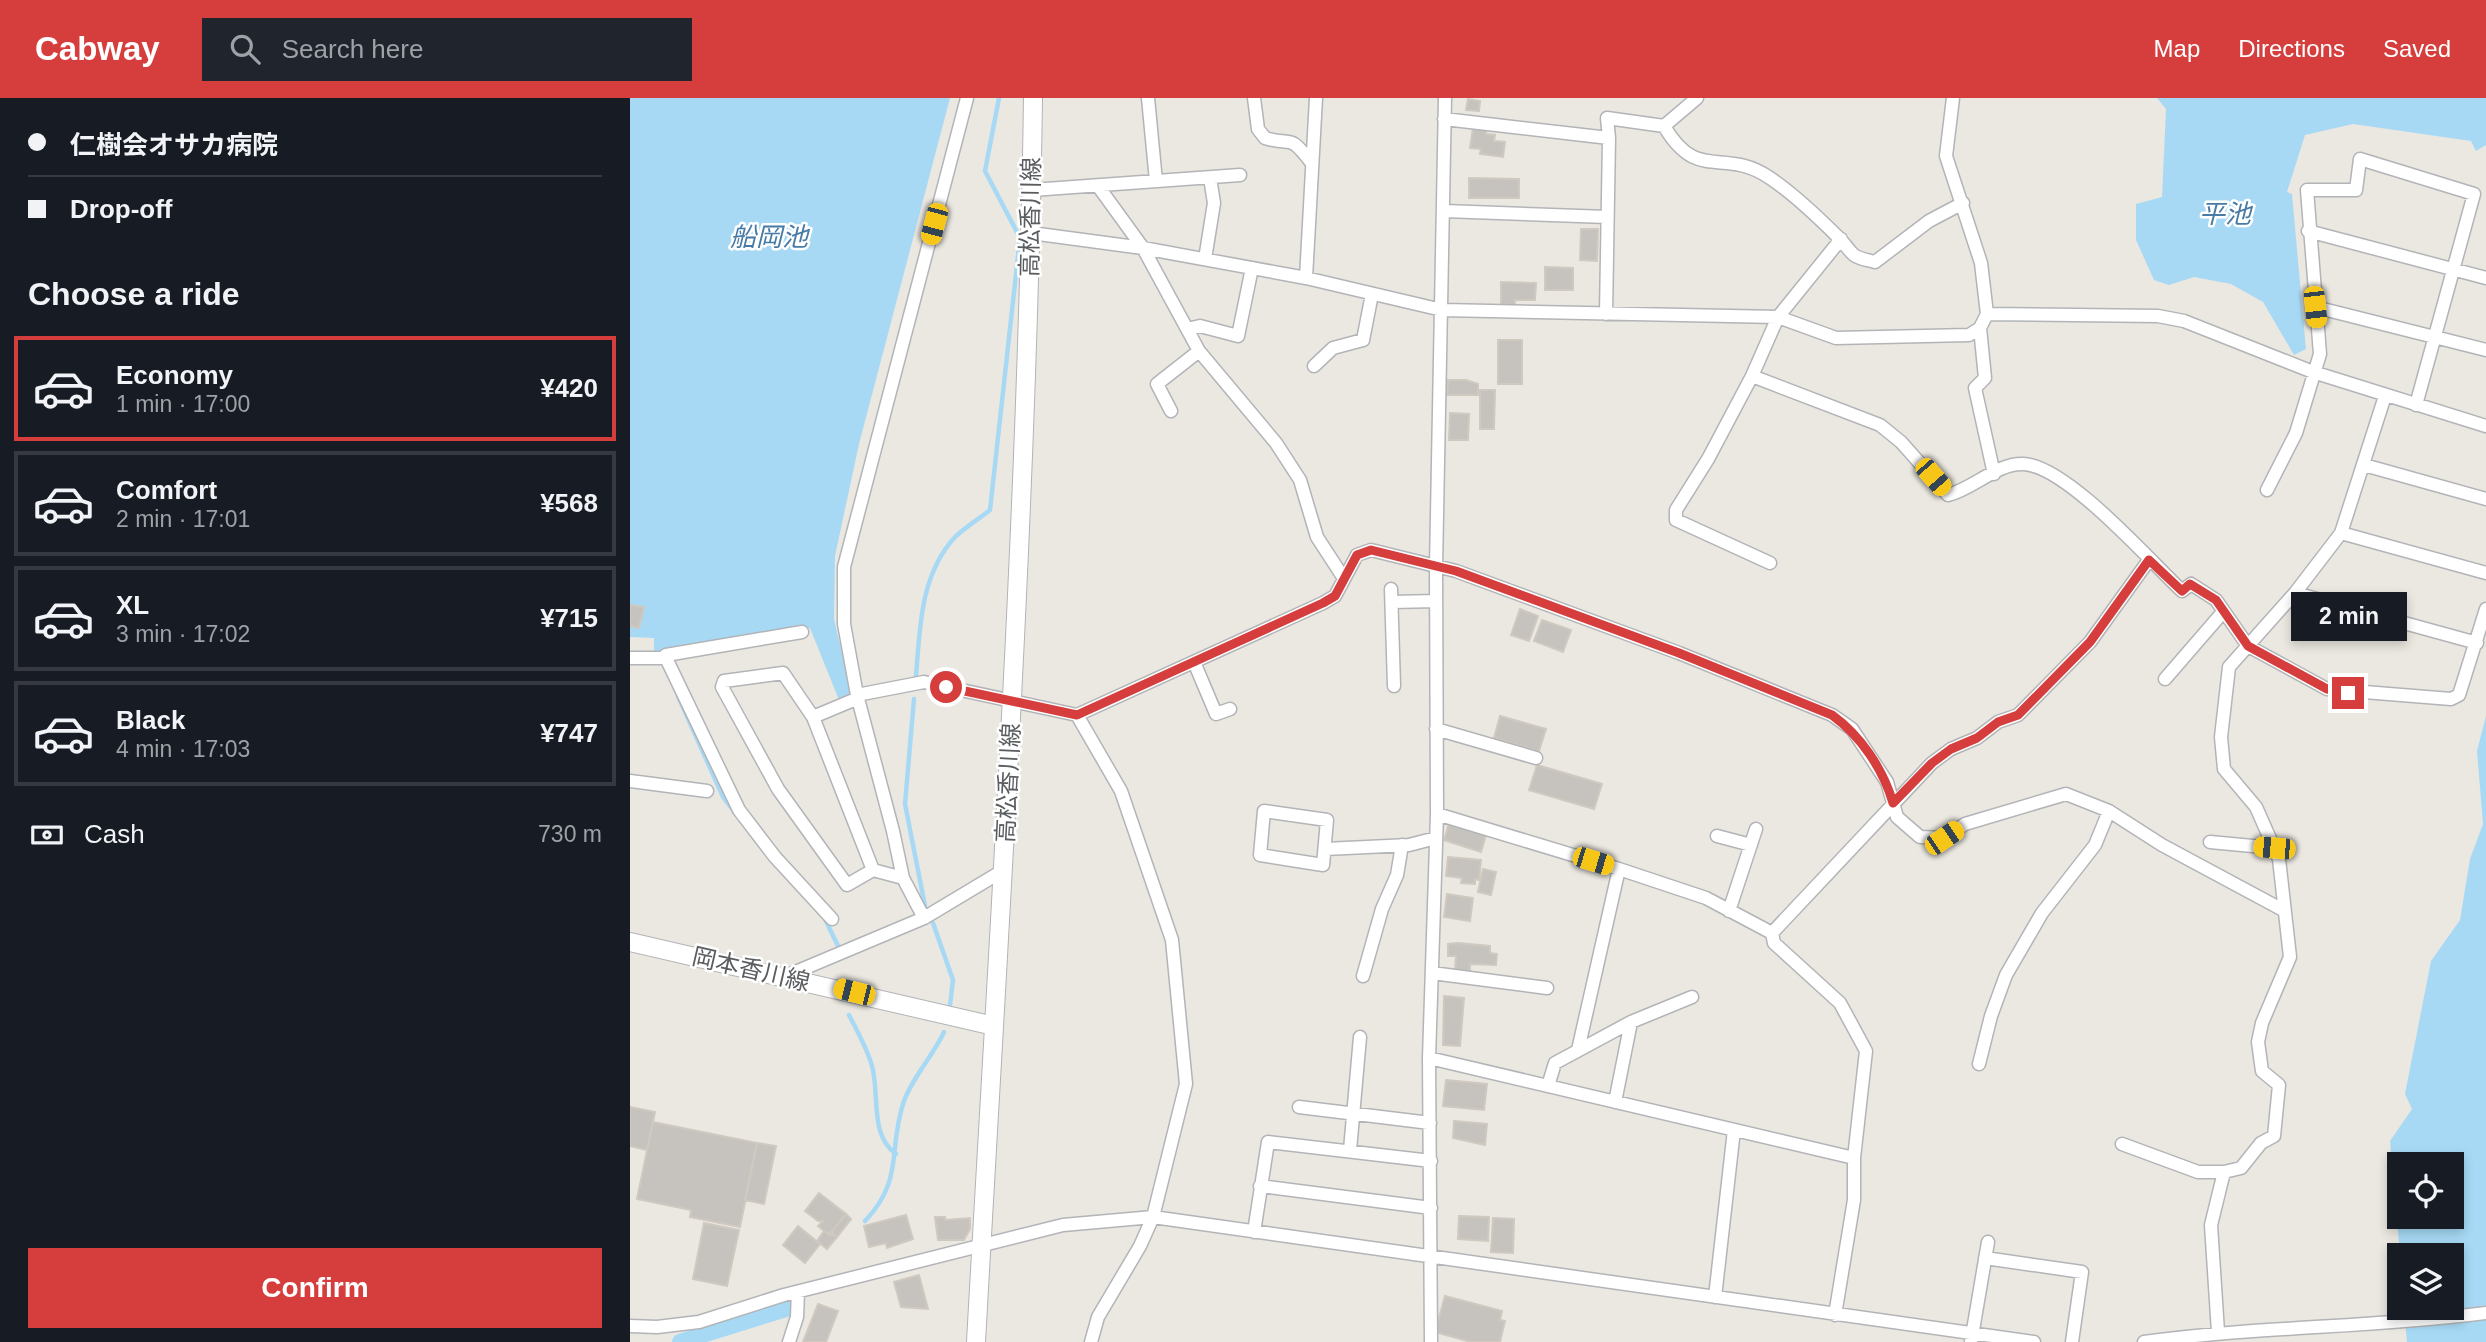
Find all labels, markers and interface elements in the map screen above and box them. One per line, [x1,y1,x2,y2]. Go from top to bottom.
search box [202,18,692,81]
text: Cabway [35,30,160,67]
icon: search [226,30,264,68]
text: Search here [282,34,423,64]
text: Map [2154,35,2200,62]
text: Directions [2238,35,2345,62]
text: Saved [2383,35,2451,62]
text: 仁樹会オサカ病院 [70,130,278,160]
street label: 高松香川線 [1015,157,1045,277]
text: Drop-off [70,194,173,224]
water label: 平池 [2199,199,2254,229]
car [919,201,950,247]
water label: 船岡池 [730,222,811,252]
text: Choose a ride [28,276,240,312]
car [2303,285,2328,329]
icon: car [32,357,95,420]
text: Economy [116,360,233,390]
text: ¥420 [540,373,598,403]
text: 1 min · 17:00 [116,391,250,417]
car [1912,454,1955,500]
icon: car [32,472,95,535]
text: Comfort [116,475,217,505]
text: ¥568 [540,488,598,518]
text: 2 min · 17:01 [116,506,250,532]
icon: car [32,587,95,650]
text: XL [116,590,149,620]
callout: 2 min [2290,592,2406,640]
text: ¥715 [540,603,598,633]
text: 2 min [2319,603,2379,629]
text: 3 min · 17:02 [116,621,250,647]
route start [930,671,962,703]
route end [2332,677,2364,709]
icon: car [32,702,95,765]
text: Black [116,705,185,735]
text: ¥747 [540,718,598,748]
street label: 高松香川線 [991,722,1025,844]
text: 4 min · 17:03 [116,736,250,762]
icon: cash [28,816,66,854]
car [1921,818,1968,858]
text: Cash [84,819,145,849]
text: 730 m [538,821,602,847]
car [2253,836,2296,860]
car [1570,845,1617,877]
street label: 岡本香川線 [690,942,812,996]
car [832,977,877,1007]
map controls [2387,1152,2464,1320]
button: locate [2387,1152,2464,1229]
button: layers [2387,1243,2464,1320]
button: Confirm [28,1248,602,1328]

